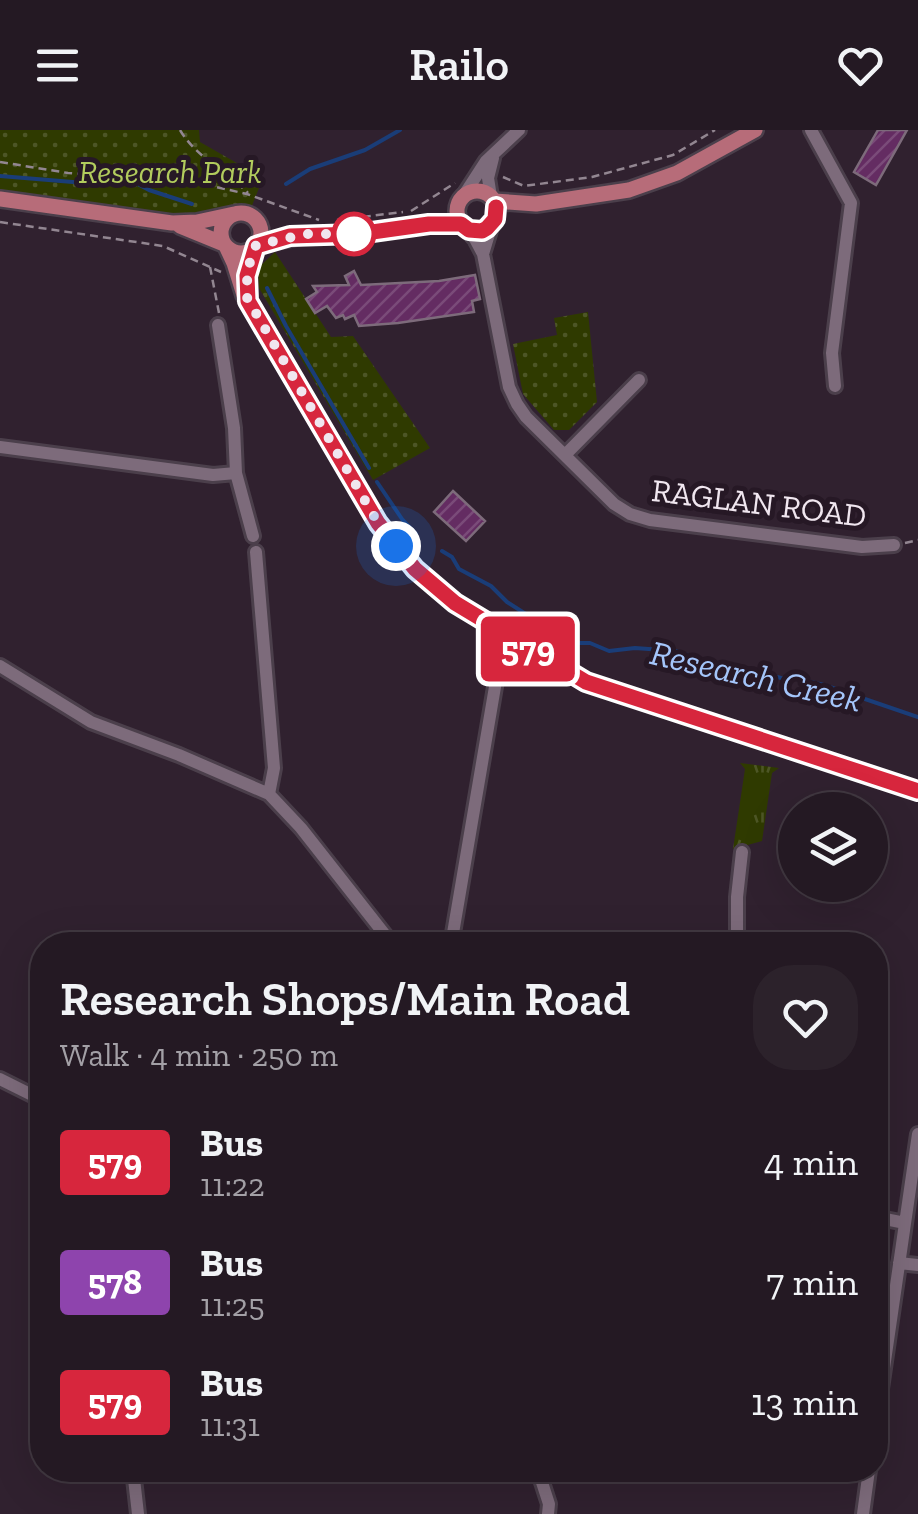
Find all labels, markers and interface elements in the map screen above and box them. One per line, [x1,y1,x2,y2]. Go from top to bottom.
icon: menu [30,38,85,93]
text: Railo [409,38,509,92]
icon: heart [833,38,888,93]
park label: Research Park [79,153,261,191]
unlabelled marker [333,213,375,255]
street label: RAGLAN ROAD [649,471,869,535]
your location [371,521,421,571]
line badge: 579 [470,616,586,682]
text: 579 [501,628,555,670]
water label: Research Creek [646,631,866,721]
map controls [778,792,888,902]
button: layers [778,792,888,902]
button: heart [753,965,858,1070]
text: Research Shops/Main Road [60,970,630,1027]
text: Walk · 4 min · 250 m [60,1036,338,1074]
text: Bus [200,1120,263,1166]
text: 4 min [764,1139,858,1185]
text: 579 [88,1141,142,1183]
text: 11:22 [200,1166,265,1204]
text: Bus [200,1240,263,1286]
text: 7 min [766,1259,858,1305]
text: 578 [88,1261,142,1303]
text: 11:25 [200,1286,265,1324]
text: Bus [200,1360,263,1406]
text: 13 min [751,1379,858,1425]
text: 579 [88,1381,142,1423]
text: 11:31 [200,1406,260,1444]

